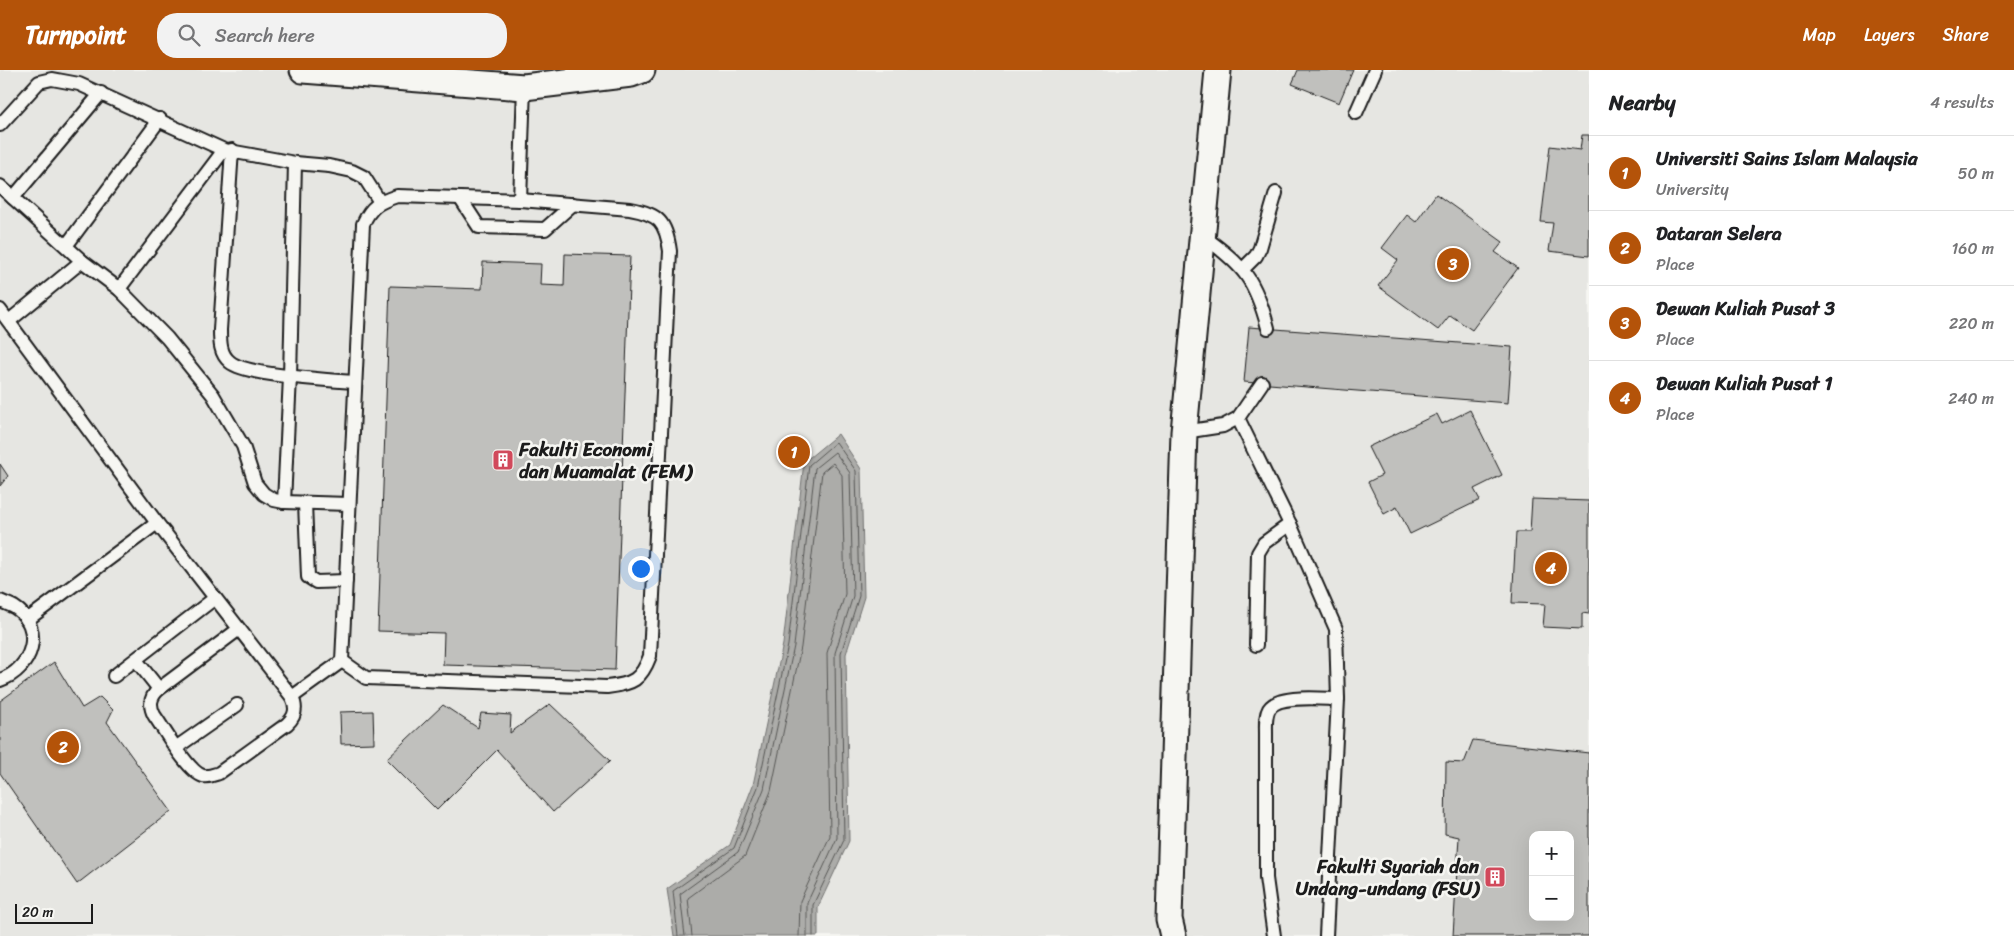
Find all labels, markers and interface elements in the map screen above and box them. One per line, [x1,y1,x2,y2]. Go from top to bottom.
search box [157,13,507,58]
text: Turnpoint [25,14,127,56]
text: Search here [215,19,315,52]
text: Map [1803,19,1836,51]
text: Layers [1864,19,1915,51]
text: Share [1943,19,1989,51]
icon: search [175,21,203,49]
text: Nearby [1609,84,1675,122]
text: 4 results [1930,88,1994,117]
text: Universiti Sains Islam Malaysia [1656,142,1918,175]
text: 1 [1622,159,1628,188]
text: 50 m [1958,159,1994,188]
text: University [1656,175,1729,204]
text: Dataran Selera [1656,217,1782,250]
text: 2 [1620,234,1630,263]
text: 160 m [1951,234,1994,263]
pin: 3 [1437,245,1469,283]
text: Place [1656,250,1695,279]
text: Dewan Kuliah Pusat 3 [1656,292,1835,325]
text: 3 [1621,309,1629,338]
text: 220 m [1949,309,1994,338]
text: Place [1656,325,1695,354]
text: Dewan Kuliah Pusat 1 [1656,367,1833,400]
text: 4 [1620,384,1630,413]
text: 240 m [1948,384,1994,413]
text: Place [1656,400,1695,429]
place label: Fakulti Economi dan Muamalat (FEM) [518,433,693,488]
pin: 1 [778,433,810,471]
building icon: Fakulti Economi dan Muamalat (FEM) [491,448,515,472]
pin: 4 [1535,549,1567,587]
your location [628,556,654,582]
pin: 2 [47,728,79,766]
map controls [1529,831,1574,921]
button: + [1529,831,1574,876]
place label: Fakulti Syariah dan Undang-undang (FSU) [1296,850,1480,905]
building icon: Fakulti Syariah dan Undang-undang (FSU) [1483,865,1507,889]
button: − [1529,876,1574,921]
text: 20 m [22,900,53,925]
scale bar [15,901,92,924]

